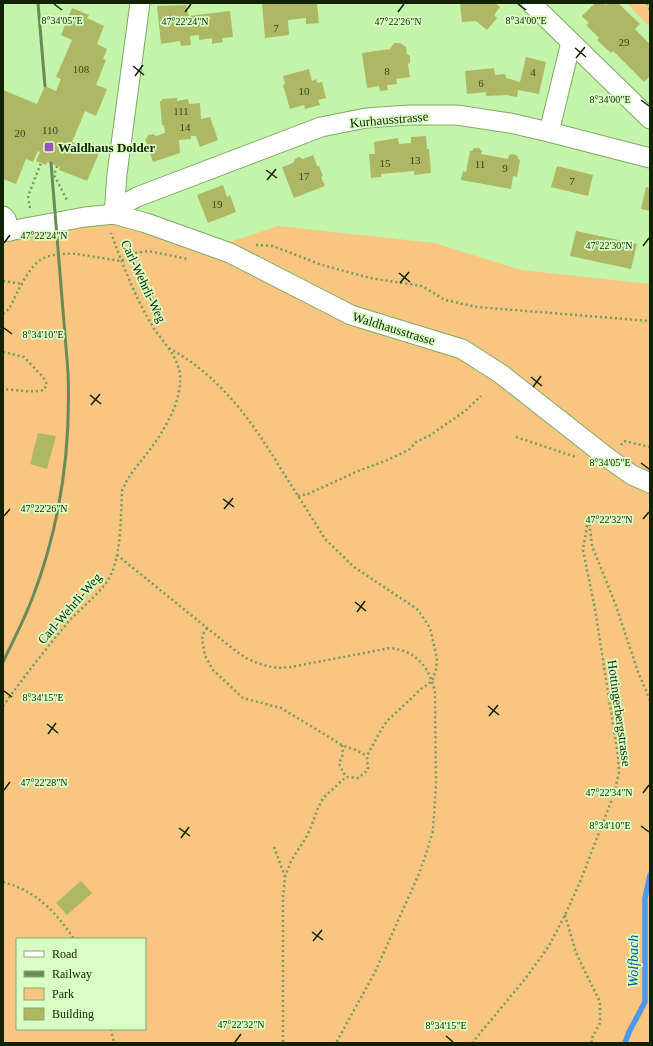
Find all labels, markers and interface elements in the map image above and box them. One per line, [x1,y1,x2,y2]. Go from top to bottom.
text: 8°34'05"E [42,15,83,26]
text: 8°34'00"E [506,15,547,26]
text: 47°22'24"N [161,16,209,27]
text: 47°22'26"N [374,16,422,27]
house number: 7 [273,22,279,34]
house number: 29 [619,36,630,48]
house number: 108 [73,63,90,75]
house number: 8 [384,65,390,77]
house number: 4 [530,66,536,78]
house number: 6 [478,77,484,89]
house number: 10 [299,85,310,97]
text: 8°34'00"E [590,94,631,105]
house number: 111 [173,105,189,117]
street label: Kurhausstrasse [349,109,429,130]
house number: 14 [180,121,191,133]
house number: 110 [42,124,59,136]
house number: 20 [15,127,26,139]
place label: Waldhaus Dolder [58,140,155,155]
marker: Waldhaus Dolder [43,141,55,153]
house number: 13 [410,154,421,166]
house number: 15 [380,157,391,169]
house number: 11 [475,158,485,170]
house number: 9 [502,162,508,174]
house number: 17 [299,170,310,182]
house number: 7 [569,175,575,187]
house number: 19 [212,198,223,210]
text: 47°22'24"N [20,230,68,241]
street label: Carl-Wehrli-Weg [118,237,169,325]
text: 47°22'30"N [585,240,633,251]
street label: Waldhausstrasse [351,309,437,348]
text: 8°34'10"E [23,329,64,340]
text: 8°34'05"E [590,457,631,468]
text: 47°22'26"N [20,503,68,514]
text: 47°22'32"N [585,514,633,525]
street label: Carl-Wehrli-Weg [34,569,105,647]
street label: Hottingerbergstrasse [605,659,634,767]
text: 8°34'15"E [23,692,64,703]
text: 47°22'28"N [20,777,68,788]
text: 47°22'34"N [585,787,633,798]
text: 8°34'10"E [590,820,631,831]
water label: Wolfbach [626,935,641,987]
legend [16,938,146,1030]
text: Road [52,947,77,961]
text: Railway [52,967,92,981]
text: Park [52,987,74,1001]
text: Building [52,1007,94,1021]
text: 47°22'32"N [217,1019,265,1030]
text: 8°34'15"E [426,1020,467,1031]

